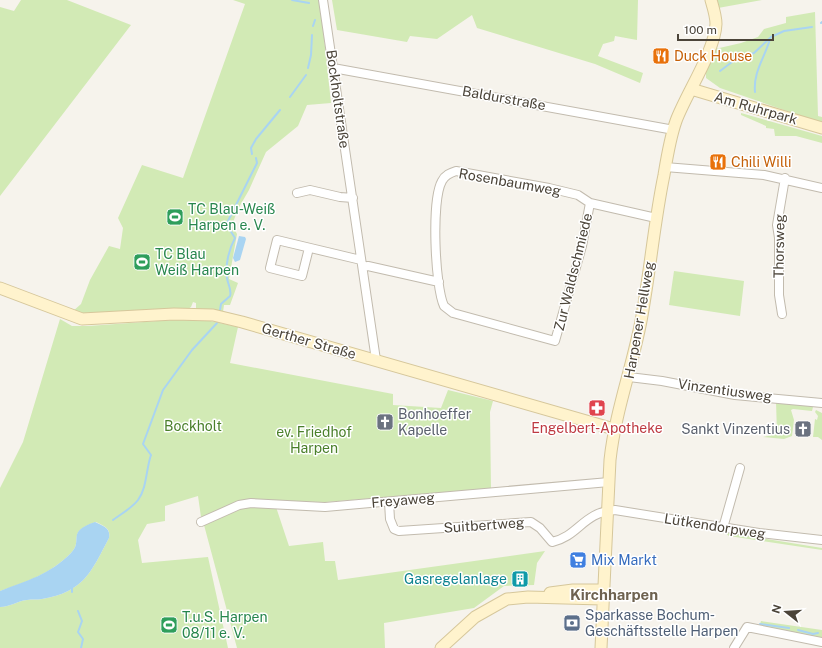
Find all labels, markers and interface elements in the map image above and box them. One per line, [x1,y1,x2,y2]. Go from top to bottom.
scale bar [678,16,773,42]
text: 100 m [684,23,717,37]
restaurant icon: Duck House [651,46,671,66]
place label: Duck House [674,48,752,64]
street label: Bockholtstraße [323,49,353,149]
street label: Baldurstraße [461,83,547,113]
street label: Am Ruhrpark [713,88,800,128]
restaurant icon: Chili Willi [708,152,728,172]
place label: Chili Willi [731,154,792,170]
street label: Rosenbaumweg [458,165,563,199]
place label: TC Blau-Weiß Harpen e. V. [188,201,275,233]
sports icon: TC Blau-Weiß Harpen e. V. [165,207,185,227]
street label: Zur Waldschmiede [551,211,595,333]
street label: Thorsweg [770,214,788,278]
place label: TC Blau Weiß Harpen [155,246,239,278]
sports icon: TC Blau Weiß Harpen [132,252,152,272]
street label: Harpener Hellweg [621,260,657,380]
street label: Gerther Straße [260,320,358,362]
street label: Vinzentiusweg [677,375,773,405]
pharmacy icon: Engelbert-Apotheke [587,398,607,418]
place label: Bonhoeffer Kapelle [398,406,471,438]
church icon: Bonhoeffer Kapelle [375,412,395,432]
park label: Bockholt [164,418,222,434]
church icon: Sankt Vinzentius [793,419,813,439]
place label: Engelbert-Apotheke [531,420,663,436]
place label: Sankt Vinzentius [681,421,790,437]
park label: ev. Friedhof Harpen [276,424,352,456]
street label: Freyaweg [371,489,436,511]
street label: Lütkendorpweg [663,510,767,542]
street label: Suitbertweg [443,514,525,536]
supermarket icon: Mix Markt [568,550,588,570]
place label: Mix Markt [591,552,657,568]
building icon: Gasregelanlage [510,569,530,589]
place label: Gasregelanlage [404,571,507,587]
district label: Kirchharpen [570,586,658,603]
north arrow [766,592,806,632]
text: N [769,603,783,615]
place label: Sparkasse Bochum- Geschäftsstelle Harpen [585,607,738,639]
place label: T.u.S. Harpen 08/11 e. V. [182,609,268,641]
bank icon: Sparkasse Bochum- Geschäftsstelle Harpen [562,613,582,633]
sports icon: T.u.S. Harpen 08/11 e. V. [159,615,179,635]

